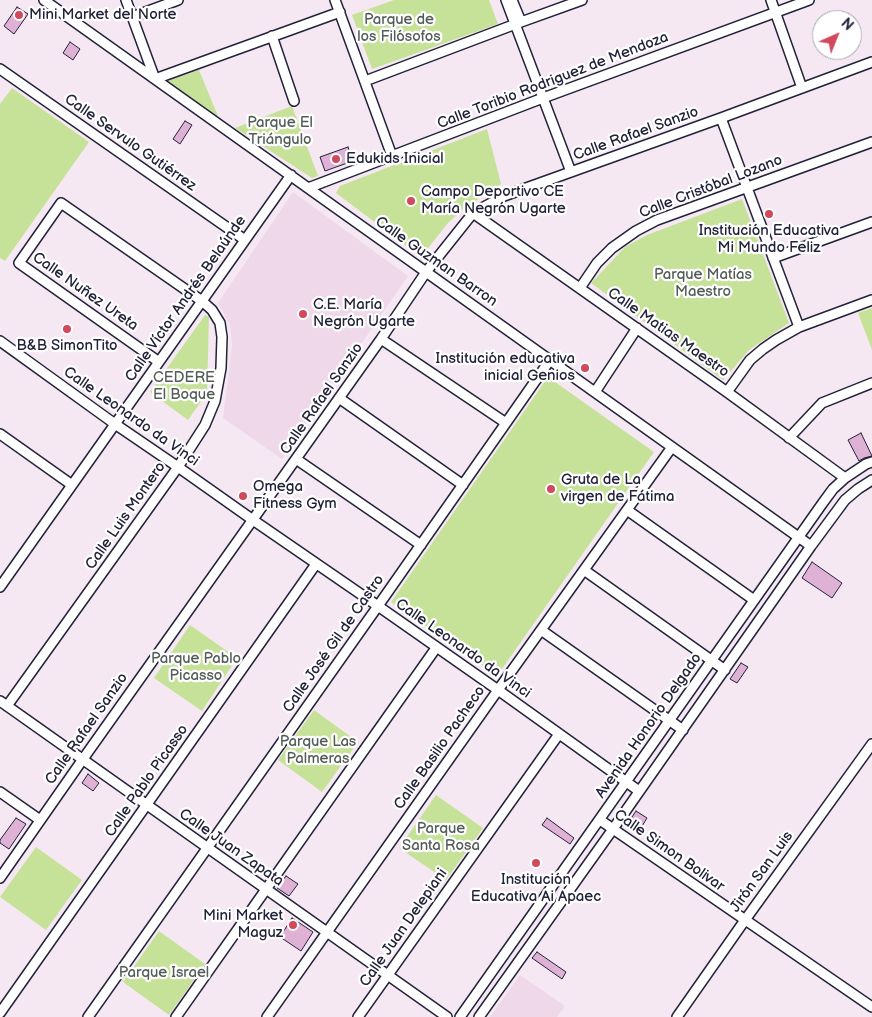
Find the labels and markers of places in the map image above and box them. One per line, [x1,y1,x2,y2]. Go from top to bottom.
place label: Mini Market del Norte [29,6,176,24]
marker: Mini Market del Norte [13,9,25,21]
place label: Edukids Inicial [346,150,444,168]
marker: Edukids Inicial [330,153,342,165]
place label: Campo Deportivo CE María Negrón Ugarte [421,183,566,218]
marker: Campo Deportivo CE María Negrón Ugarte [405,195,417,207]
marker: Institución Educativa Mi Mundo Feliz [763,208,775,220]
place label: Institución Educativa Mi Mundo Feliz [699,222,839,257]
place label: C.E. María Negrón Ugarte [313,296,415,331]
marker: C.E. María Negrón Ugarte [297,308,309,320]
marker: B&B SimonTito [61,323,73,335]
place label: B&B SimonTito [16,337,118,355]
place label: Institución educativa inicial Genios [435,350,575,385]
marker: Institución educativa inicial Genios [579,362,591,374]
place label: Gruta de La virgen de Fátima [561,471,674,506]
place label: Omega Fitness Gym [253,478,337,513]
marker: Gruta de La virgen de Fátima [545,483,557,495]
marker: Omega Fitness Gym [237,490,249,502]
marker: Institución Educativa Ai Apaec [530,857,542,869]
place label: Institución Educativa Ai Apaec [471,871,601,906]
place label: Mini Market Maguz [203,907,283,942]
marker: Mini Market Maguz [287,919,299,931]

